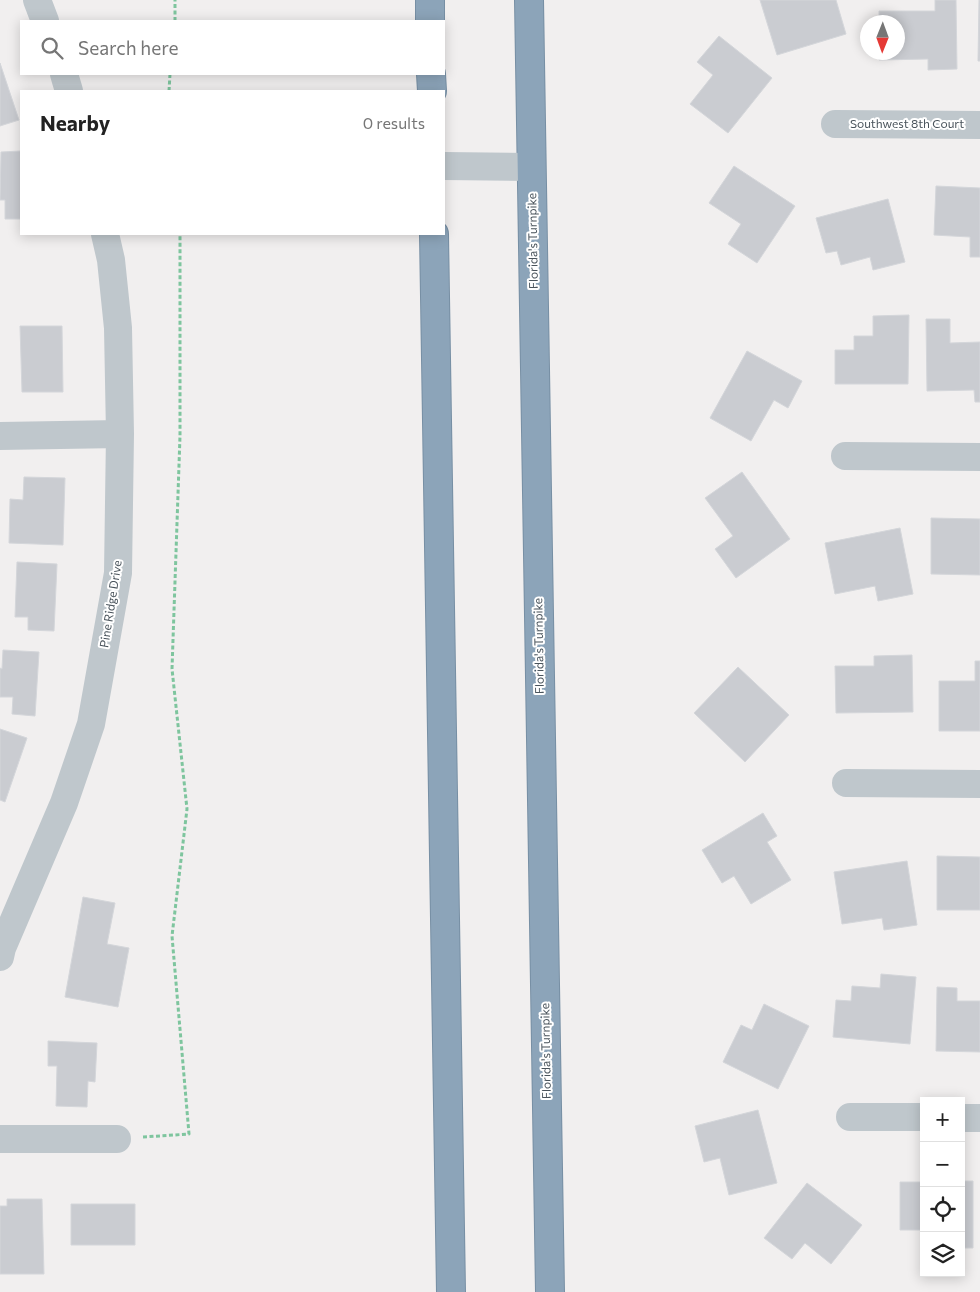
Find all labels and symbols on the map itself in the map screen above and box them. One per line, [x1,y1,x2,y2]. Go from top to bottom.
north arrow [860,15,905,60]
street label: Southwest 8th Court [850,116,964,130]
street label: Florida's Turnpike [524,193,540,289]
street label: Pine Ridge Drive [96,559,124,648]
street label: Florida's Turnpike [530,598,546,694]
street label: Florida's Turnpike [537,1003,553,1099]

